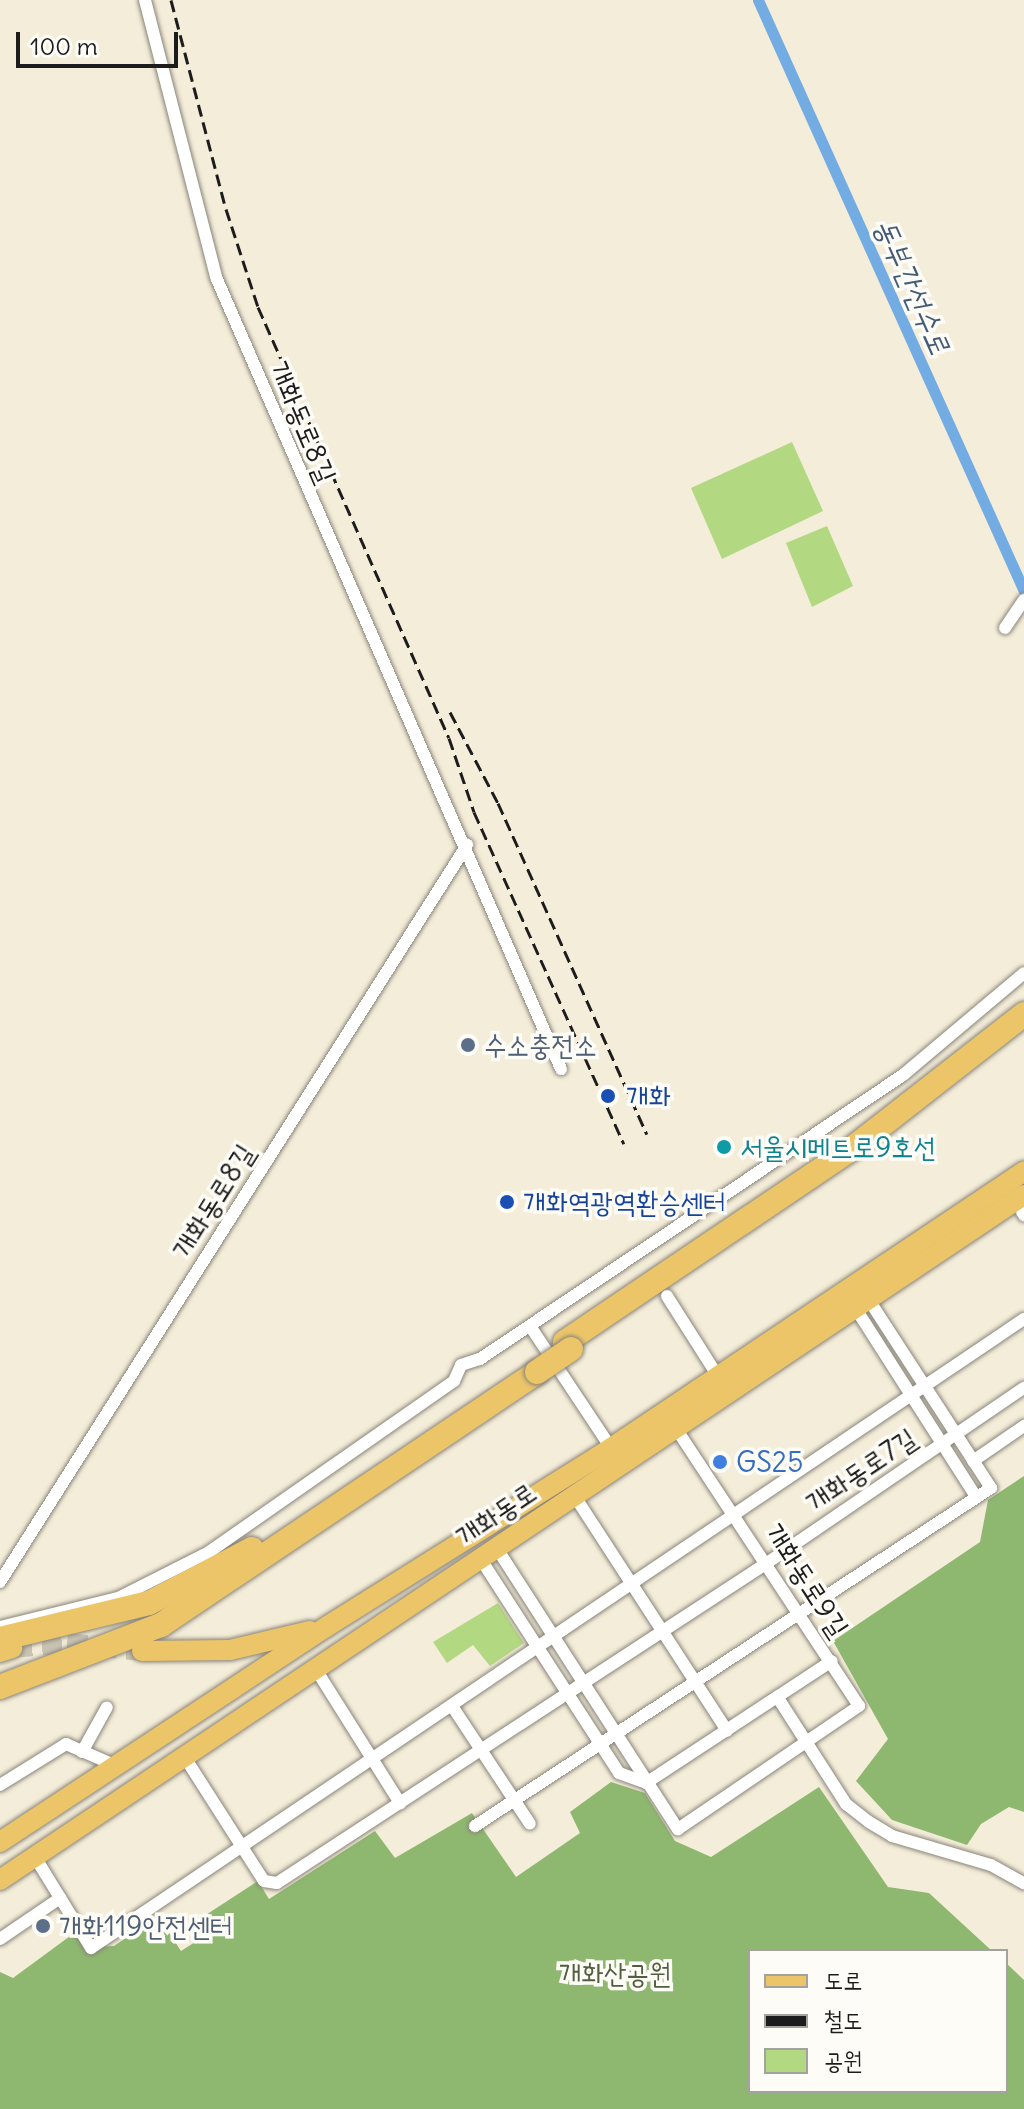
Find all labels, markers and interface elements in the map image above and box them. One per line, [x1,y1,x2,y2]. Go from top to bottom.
scale bar [20,16,182,66]
text: 100 m [30,31,98,61]
water label: 동부간선수로 [867,213,959,359]
street label: 개화동로8길 [262,356,344,488]
place label: 수소충전소 [484,1028,597,1062]
marker: 수소충전소 [459,1036,477,1054]
place label: 개화 [626,1079,671,1113]
marker: 개화 [597,1085,619,1107]
place label: 서울시메트로9호선 [740,1130,936,1164]
street label: 개화동로8길 [165,1137,261,1265]
marker: 서울시메트로9호선 [715,1138,733,1156]
place label: 개화역광역환승센터 [523,1185,726,1219]
marker: 개화역광역환승센터 [498,1193,516,1211]
street label: 개화동로7길 [799,1421,923,1519]
place label: GS25 [736,1445,803,1479]
marker: GS25 [711,1453,729,1471]
street label: 개화동로 [449,1475,543,1553]
street label: 개화동로9길 [758,1517,856,1643]
place label: 개화119안전센터 [59,1909,233,1943]
marker: 개화119안전센터 [34,1917,52,1935]
legend [748,1949,1008,2093]
park label: 개화산공원 [559,1956,671,1990]
text: 도로 [824,1965,863,1995]
text: 철도 [824,2005,863,2035]
text: 공원 [824,2045,863,2075]

